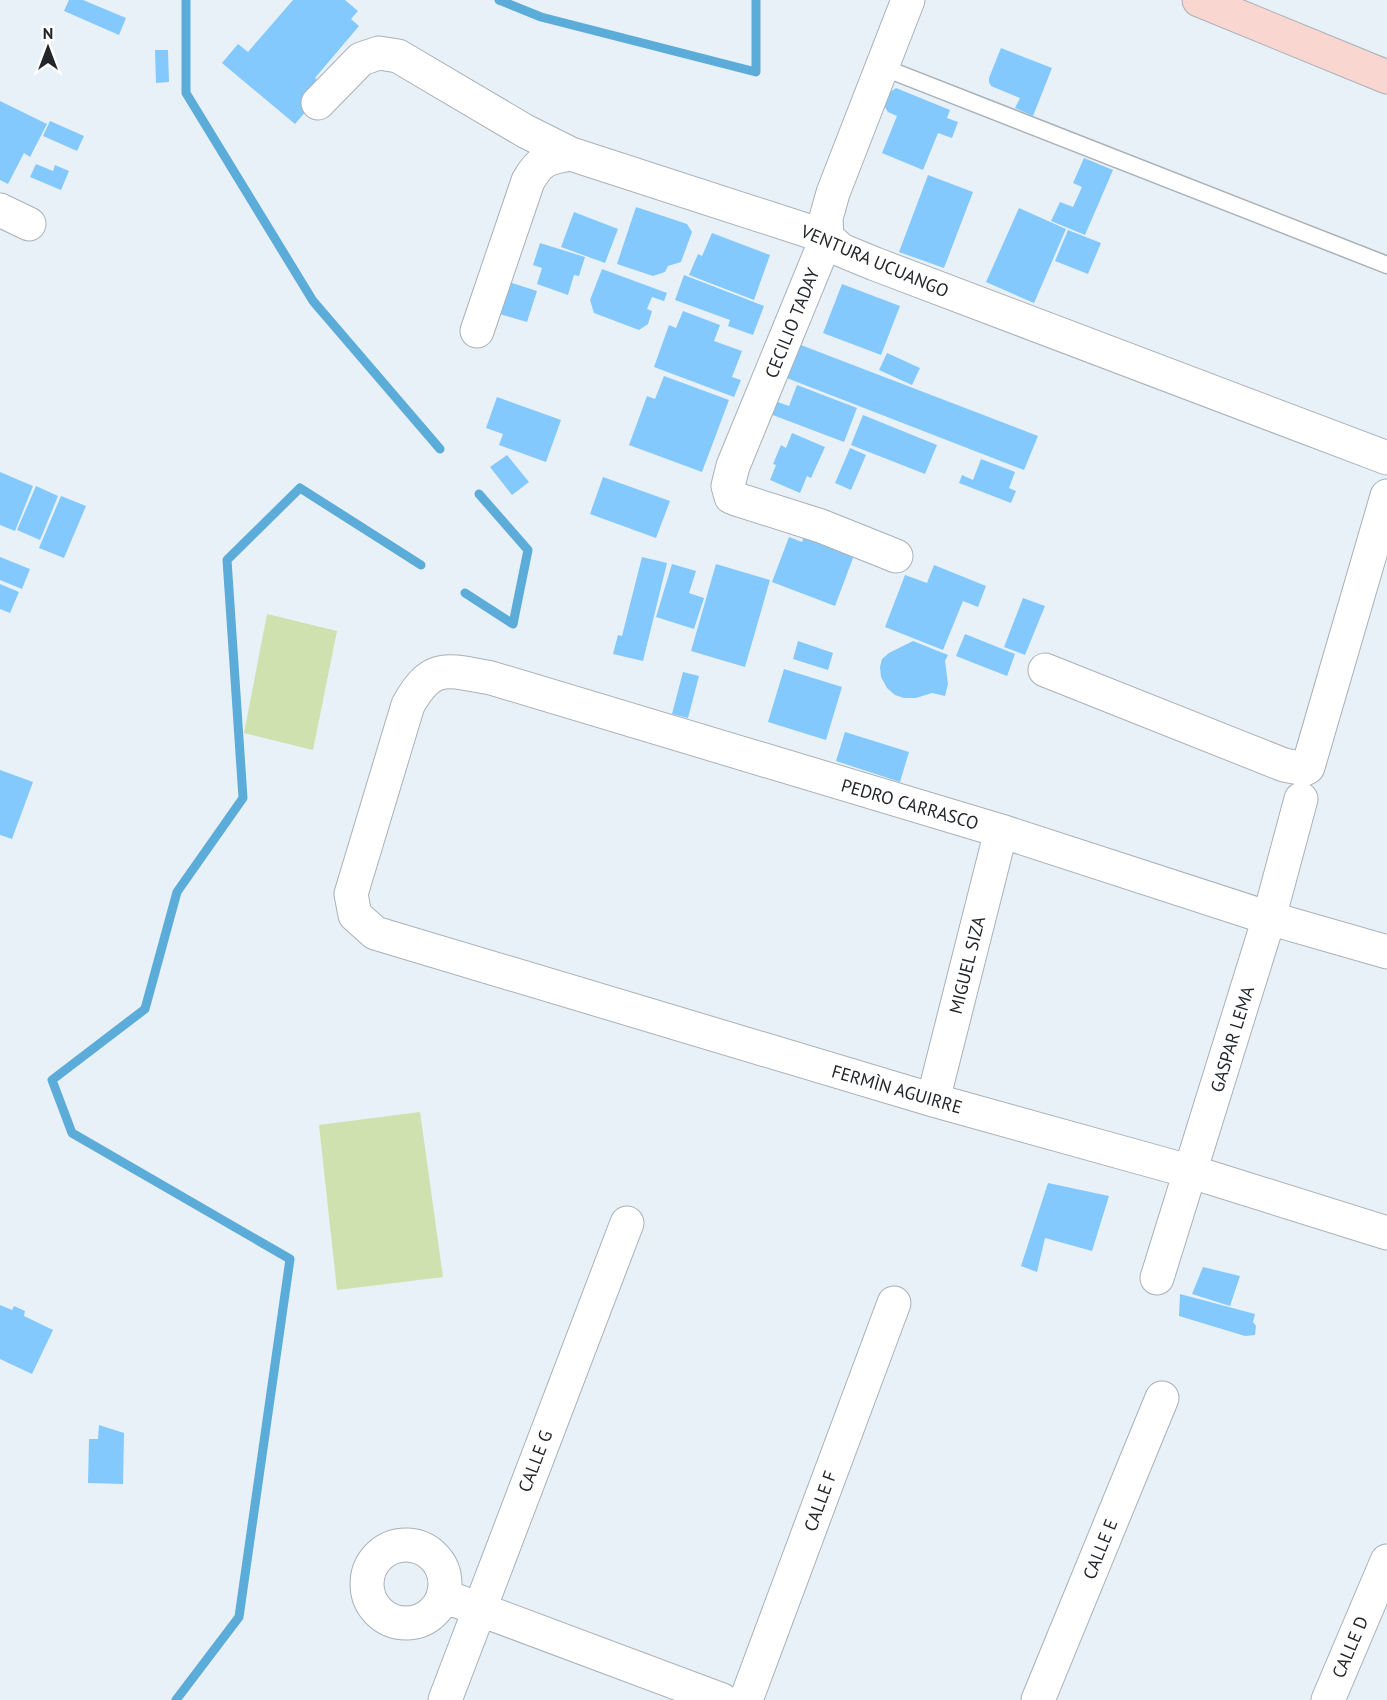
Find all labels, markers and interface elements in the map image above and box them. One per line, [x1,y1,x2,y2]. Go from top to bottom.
north arrow [18,18,78,78]
text: N [43,23,53,43]
street label: VENTURA UCUANGO [797,219,952,303]
street label: CECILIO TADAY [760,265,824,381]
street label: PEDRO CARRASCO [839,773,981,835]
street label: MIGUEL SIZA [944,913,990,1016]
street label: GASPAR LEMA [1205,983,1259,1095]
street label: FERMÌN AGUIRRE [829,1059,965,1119]
street label: CALLE G [513,1427,557,1495]
street label: CALLE F [798,1468,842,1534]
street label: CALLE E [1078,1515,1122,1583]
street label: CALLE D [1327,1613,1373,1681]

